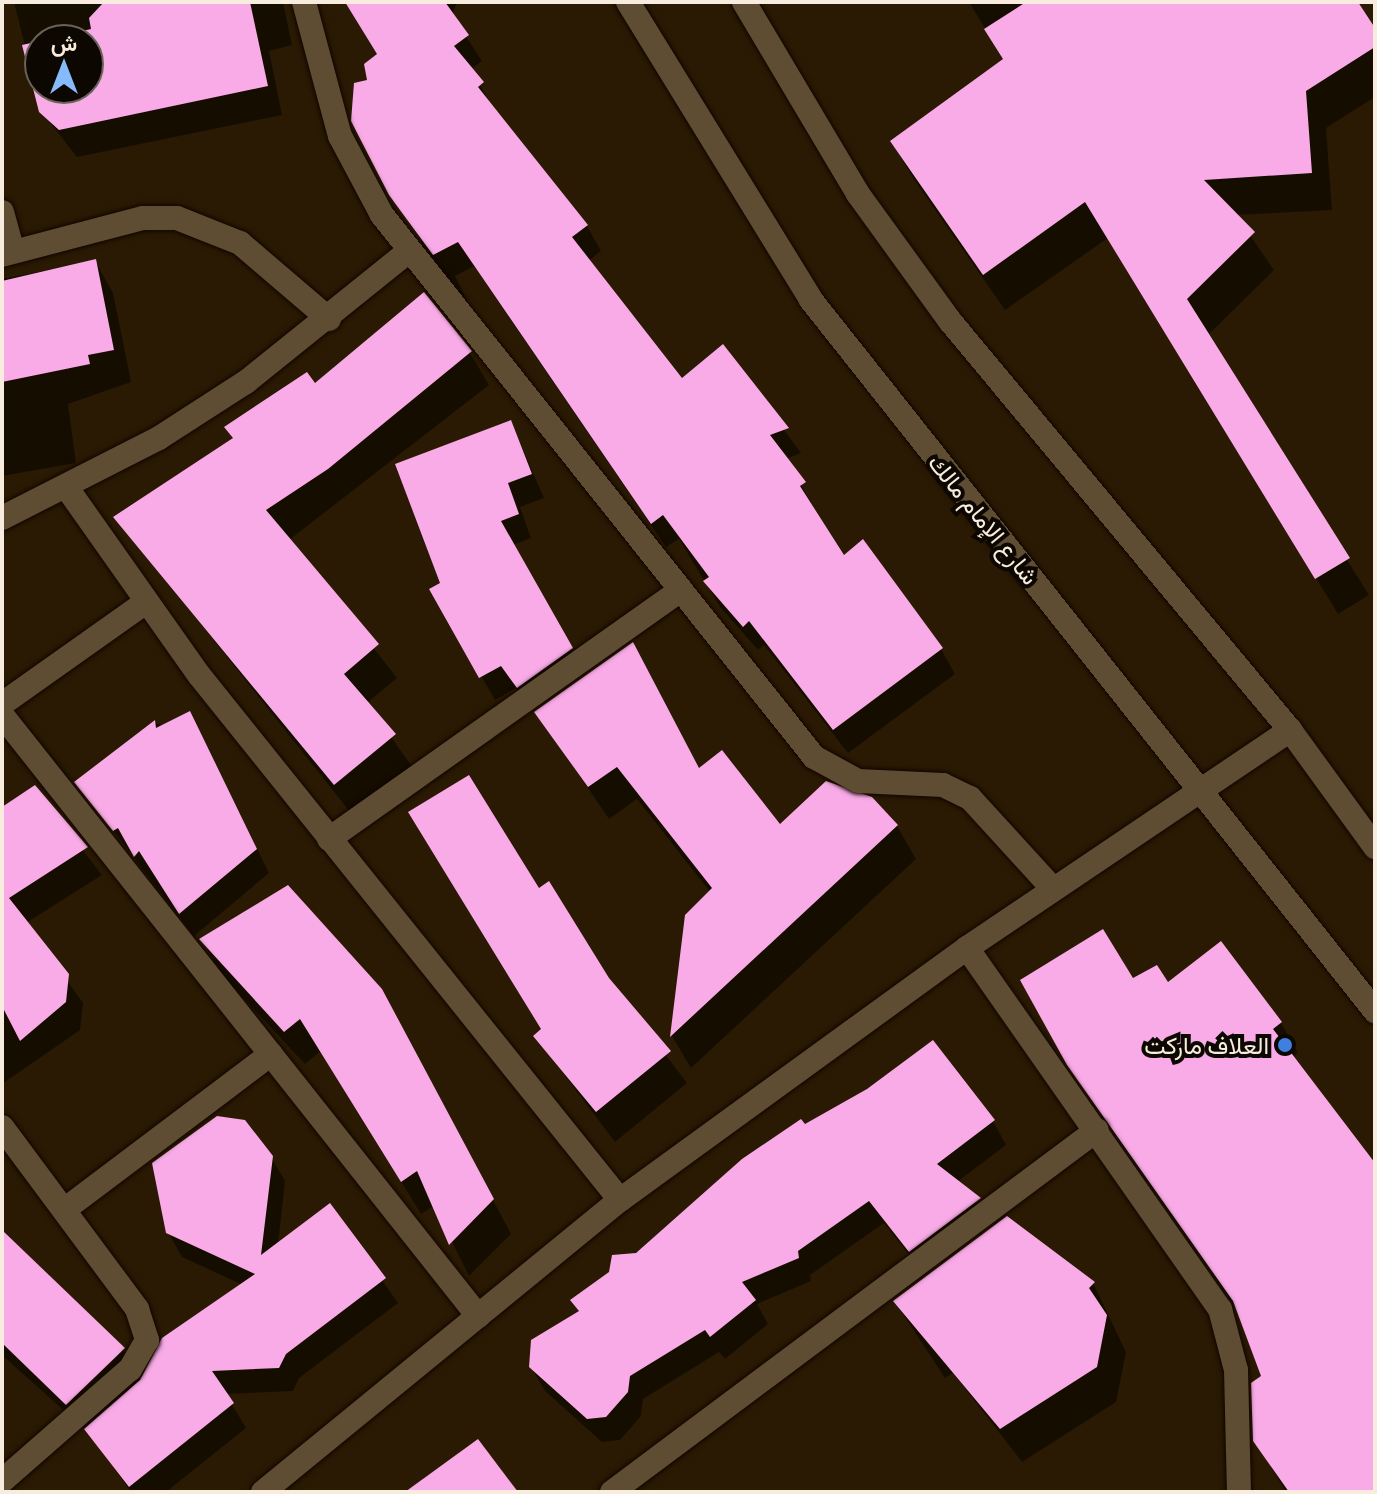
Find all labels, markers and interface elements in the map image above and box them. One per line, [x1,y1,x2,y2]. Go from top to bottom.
north arrow [24,24,104,104]
text: ش [51,29,77,55]
street label: شارع الإمام مالك [923,448,1045,590]
place label: العلاف ماركت [1144,1031,1269,1059]
marker: العلاف ماركت [1276,1036,1294,1054]

